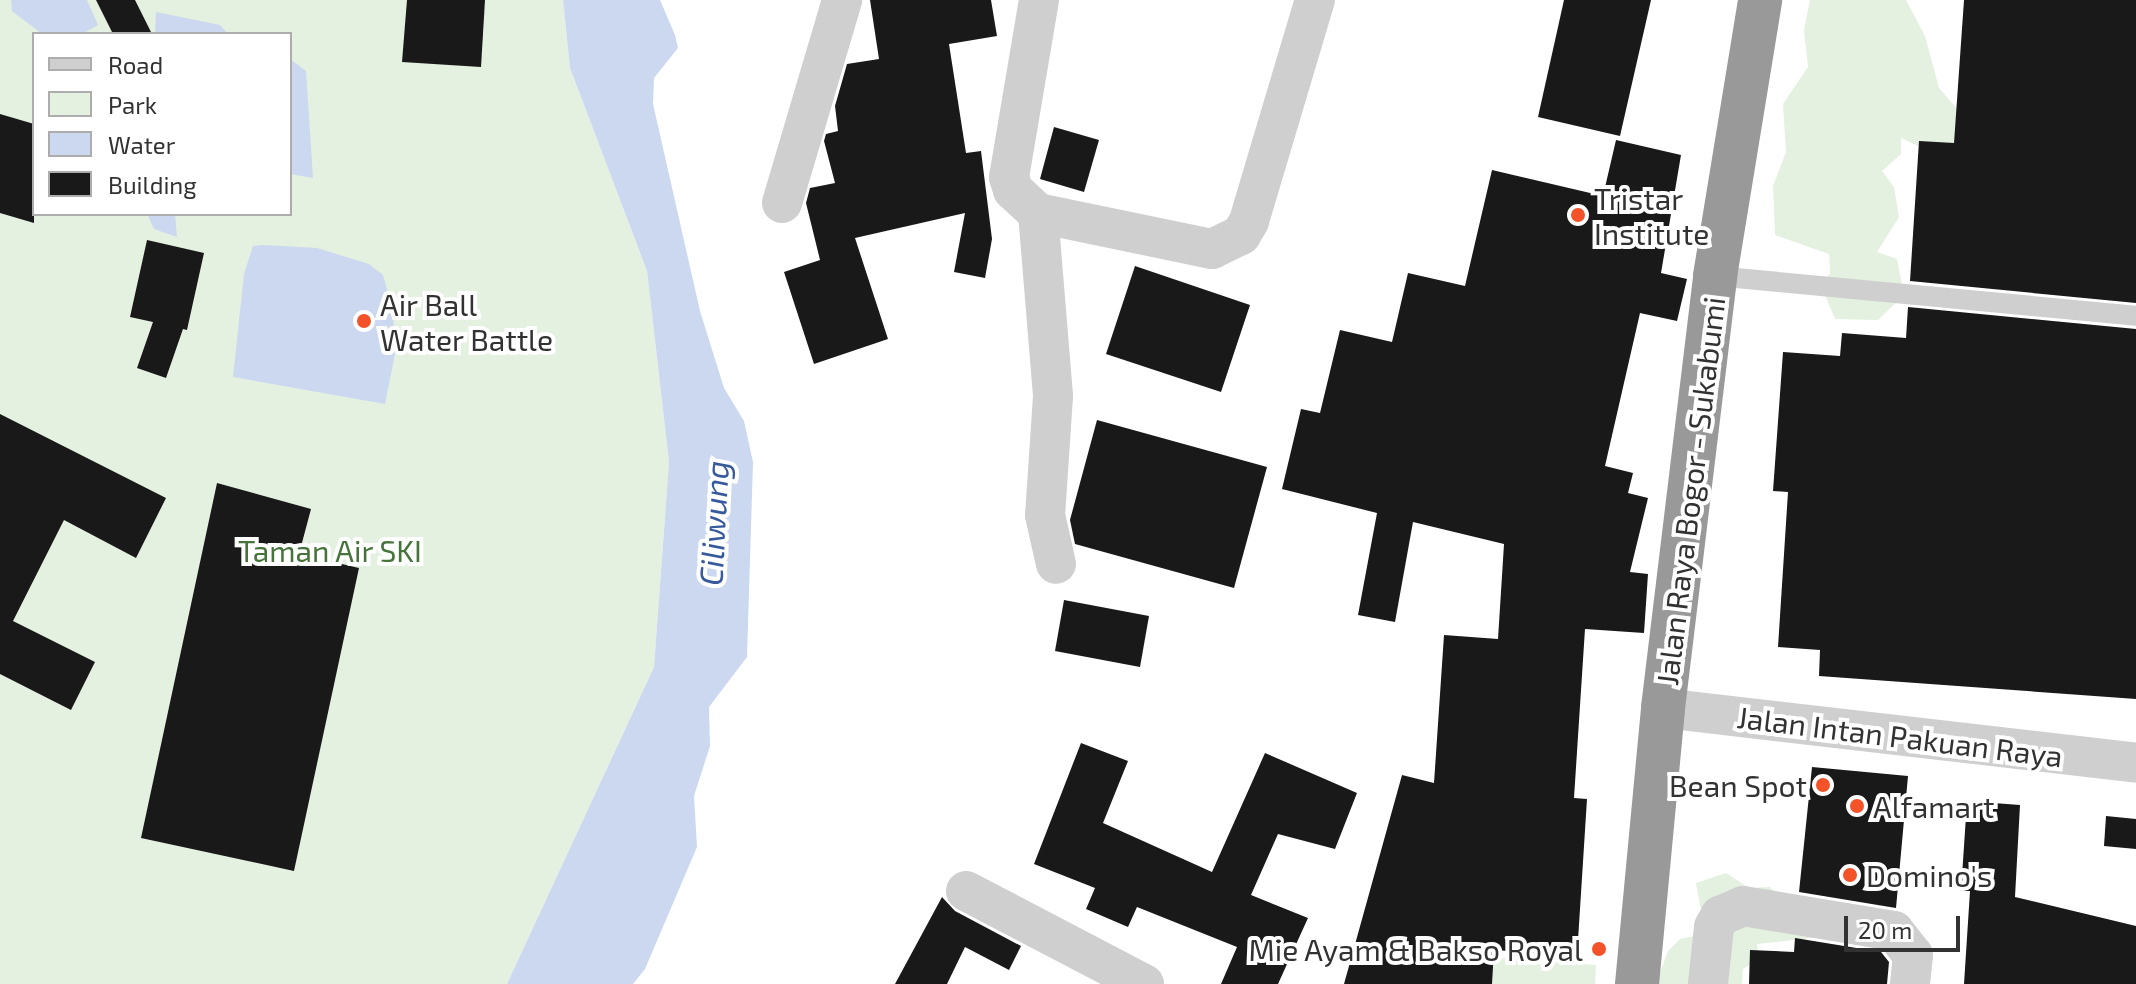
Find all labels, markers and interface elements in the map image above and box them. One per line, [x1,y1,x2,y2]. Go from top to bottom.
legend [32,32,292,216]
text: Road [108,50,163,79]
text: Park [108,90,157,119]
text: Water [108,130,175,159]
text: Building [108,170,197,199]
place label: Tristar Institute [1594,180,1709,250]
marker: Tristar Institute [1569,206,1587,224]
place label: Air Ball Water Battle [380,286,554,356]
street label: Jalan Raya Bogor - Sukabumi [1648,294,1732,688]
marker: Air Ball Water Battle [355,312,373,330]
water label: Ciliwung [691,459,735,587]
park label: Taman Air SKI [237,532,423,568]
street label: Jalan Intan Pakuan Raya [1735,698,2065,774]
place label: Bean Spot [1669,767,1807,803]
marker: Bean Spot [1814,776,1832,794]
place label: Alfamart [1873,788,1995,824]
marker: Alfamart [1848,797,1866,815]
place label: Domino's [1866,857,1992,893]
marker: Domino's [1841,866,1859,884]
scale bar [1848,900,1964,950]
text: 20 m [1858,915,1912,944]
place label: Mie Ayam & Bakso Royal [1248,931,1583,967]
marker: Mie Ayam & Bakso Royal [1590,940,1608,958]

